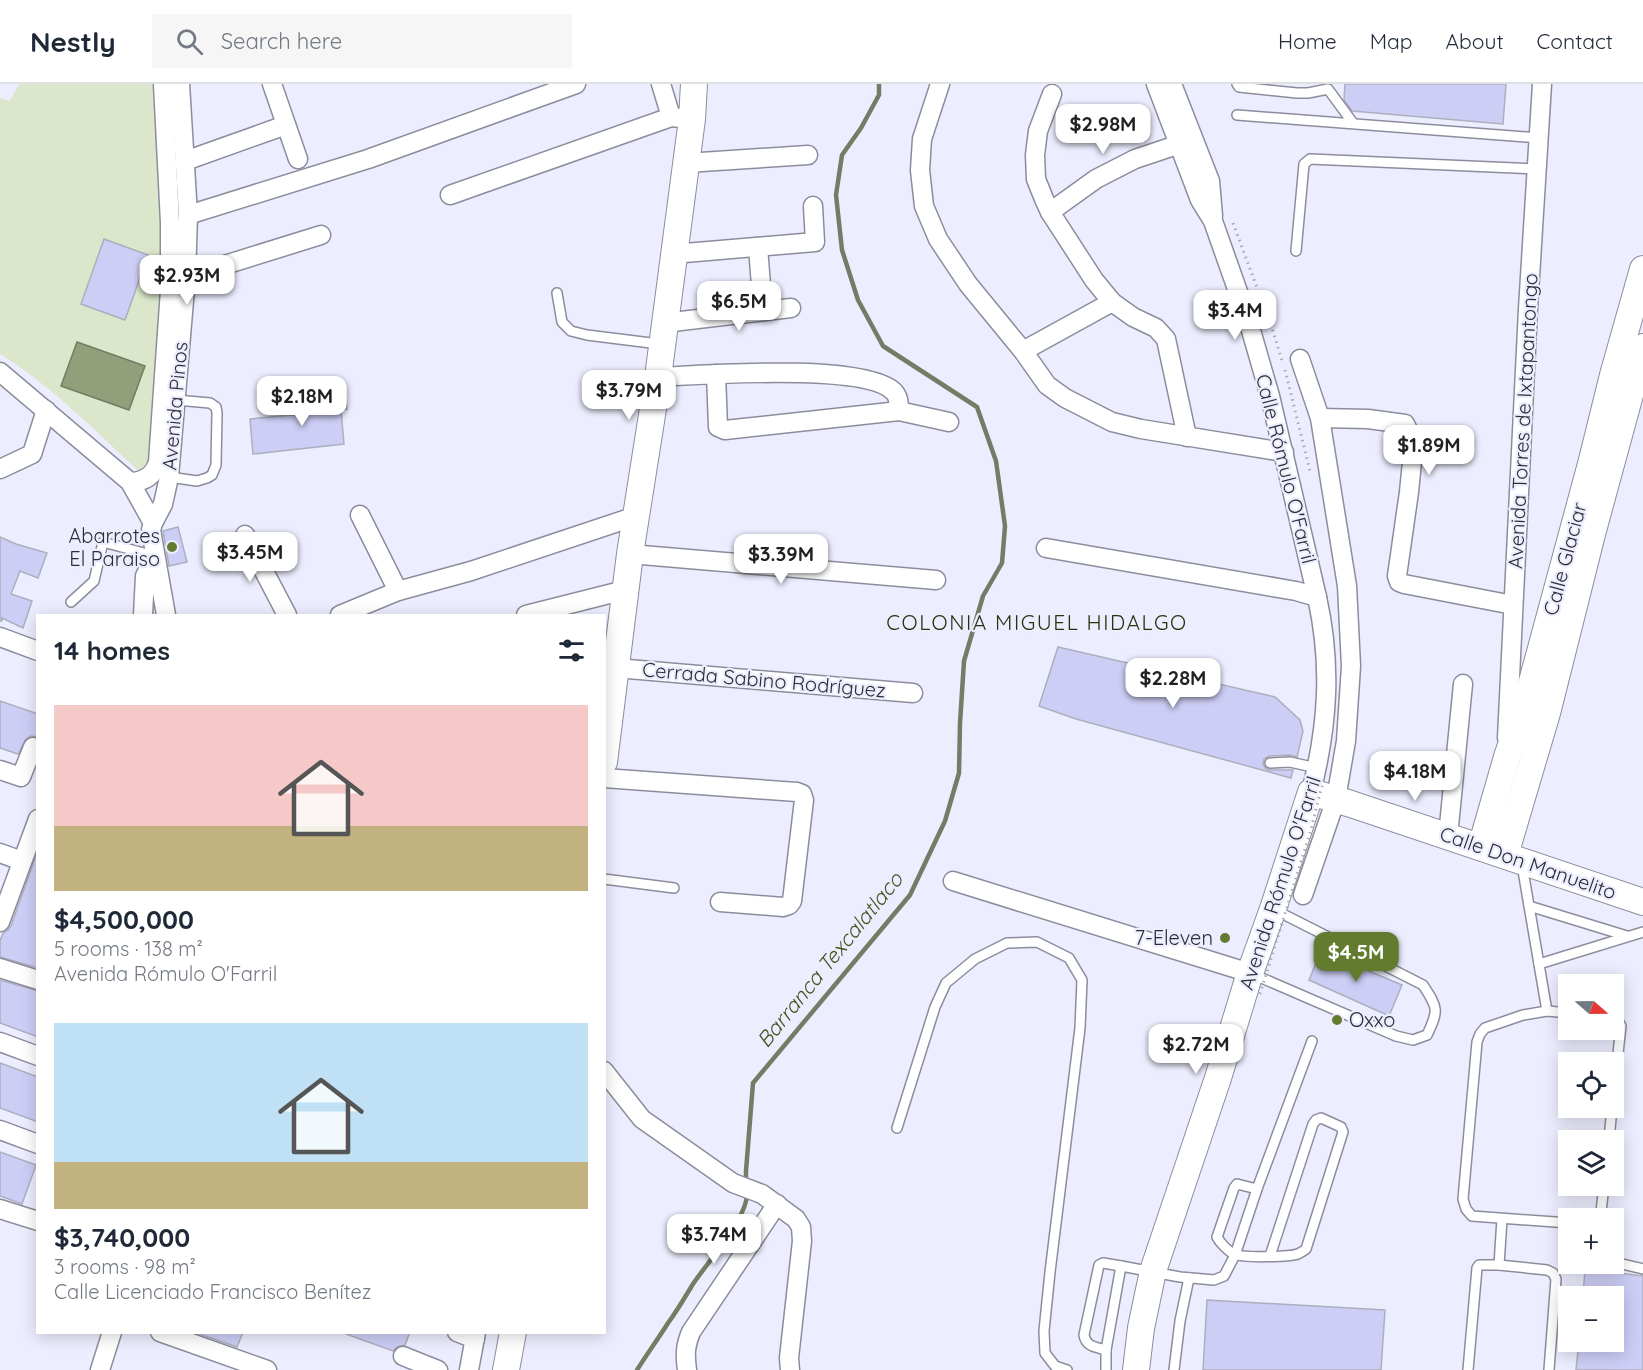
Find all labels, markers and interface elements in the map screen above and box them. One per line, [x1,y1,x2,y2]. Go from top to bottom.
search box [152,14,572,68]
text: Nestly [30,24,116,59]
icon: search [173,25,206,58]
text: Search here [221,27,342,55]
text: Home [1278,28,1337,54]
text: Map [1370,28,1413,54]
text: About [1446,28,1504,54]
text: Contact [1537,28,1613,54]
pin: $2.98M [1054,104,1152,155]
text: $2.98M [1070,111,1137,136]
pin: $2.93M [138,255,236,306]
text: $2.93M [154,262,220,287]
street label: Avenida Torres de Ixtapantongo [1502,272,1543,570]
pin: $6.5M [697,281,781,332]
text: $6.5M [711,288,767,313]
pin: $3.4M [1193,290,1277,341]
text: $3.4M [1207,297,1263,322]
street label: Avenida Pinos [156,341,193,471]
pin: $3.79M [580,370,678,421]
street label: Calle Rómulo O'Farril [1251,372,1322,566]
pin: $2.18M [253,376,351,427]
text: $3.79M [596,377,662,402]
text: $2.18M [271,383,333,408]
pin: $1.89M [1380,425,1478,476]
text: $1.89M [1397,432,1461,457]
street label: Calle Glaciar [1537,499,1592,618]
place label: Abarrotes El Paraiso [68,523,160,571]
pin: $3.45M [201,532,299,583]
pin: $3.39M [732,534,830,585]
text: $3.45M [217,539,283,564]
marker: Abarrotes El Paraiso [165,540,179,554]
text: $3.39M [748,541,814,566]
district label: COLONIA MIGUEL HIDALGO [886,609,1188,635]
text: 14 homes [54,634,170,667]
icon: filters [555,634,588,667]
street label: Cerrada Sabino Rodríguez [641,656,887,703]
pin: $2.28M [1124,658,1222,709]
text: $2.28M [1139,665,1207,690]
icon: home [267,744,375,852]
pin: $4.18M [1366,751,1464,802]
text: $4.18M [1384,758,1446,783]
street label: Avenida Rómulo O'Farril [1233,773,1326,993]
street label: Calle Don Manuelito [1437,821,1620,904]
water label: Barranca Texcalatlaco [751,866,909,1052]
text: $4,500,000 [54,903,194,936]
place label: 7-Eleven [1135,925,1213,950]
marker: 7-Eleven [1218,931,1232,945]
pin: $4.5M [1314,932,1398,983]
text: 5 rooms · 138 m² [54,936,203,961]
text: $4.5M [1328,939,1384,964]
text: Avenida Rómulo O'Farril [54,961,277,986]
north arrow [1558,974,1624,1040]
map controls [1558,974,1624,1352]
place label: Oxxo [1349,1007,1395,1032]
marker: Oxxo [1330,1013,1344,1027]
pin: $2.72M [1147,1024,1245,1075]
text: $2.72M [1162,1031,1230,1056]
button: locate [1558,1052,1624,1118]
icon: home [267,1062,375,1170]
button: layers [1558,1130,1624,1196]
button: + [1558,1208,1624,1274]
pin: $3.74M [665,1214,763,1265]
text: $3,740,000 [54,1221,190,1254]
text: $3.74M [681,1221,747,1246]
text: 3 rooms · 98 m² [54,1254,196,1279]
text: Calle Licenciado Francisco Benítez [54,1279,371,1304]
button: − [1558,1286,1624,1352]

